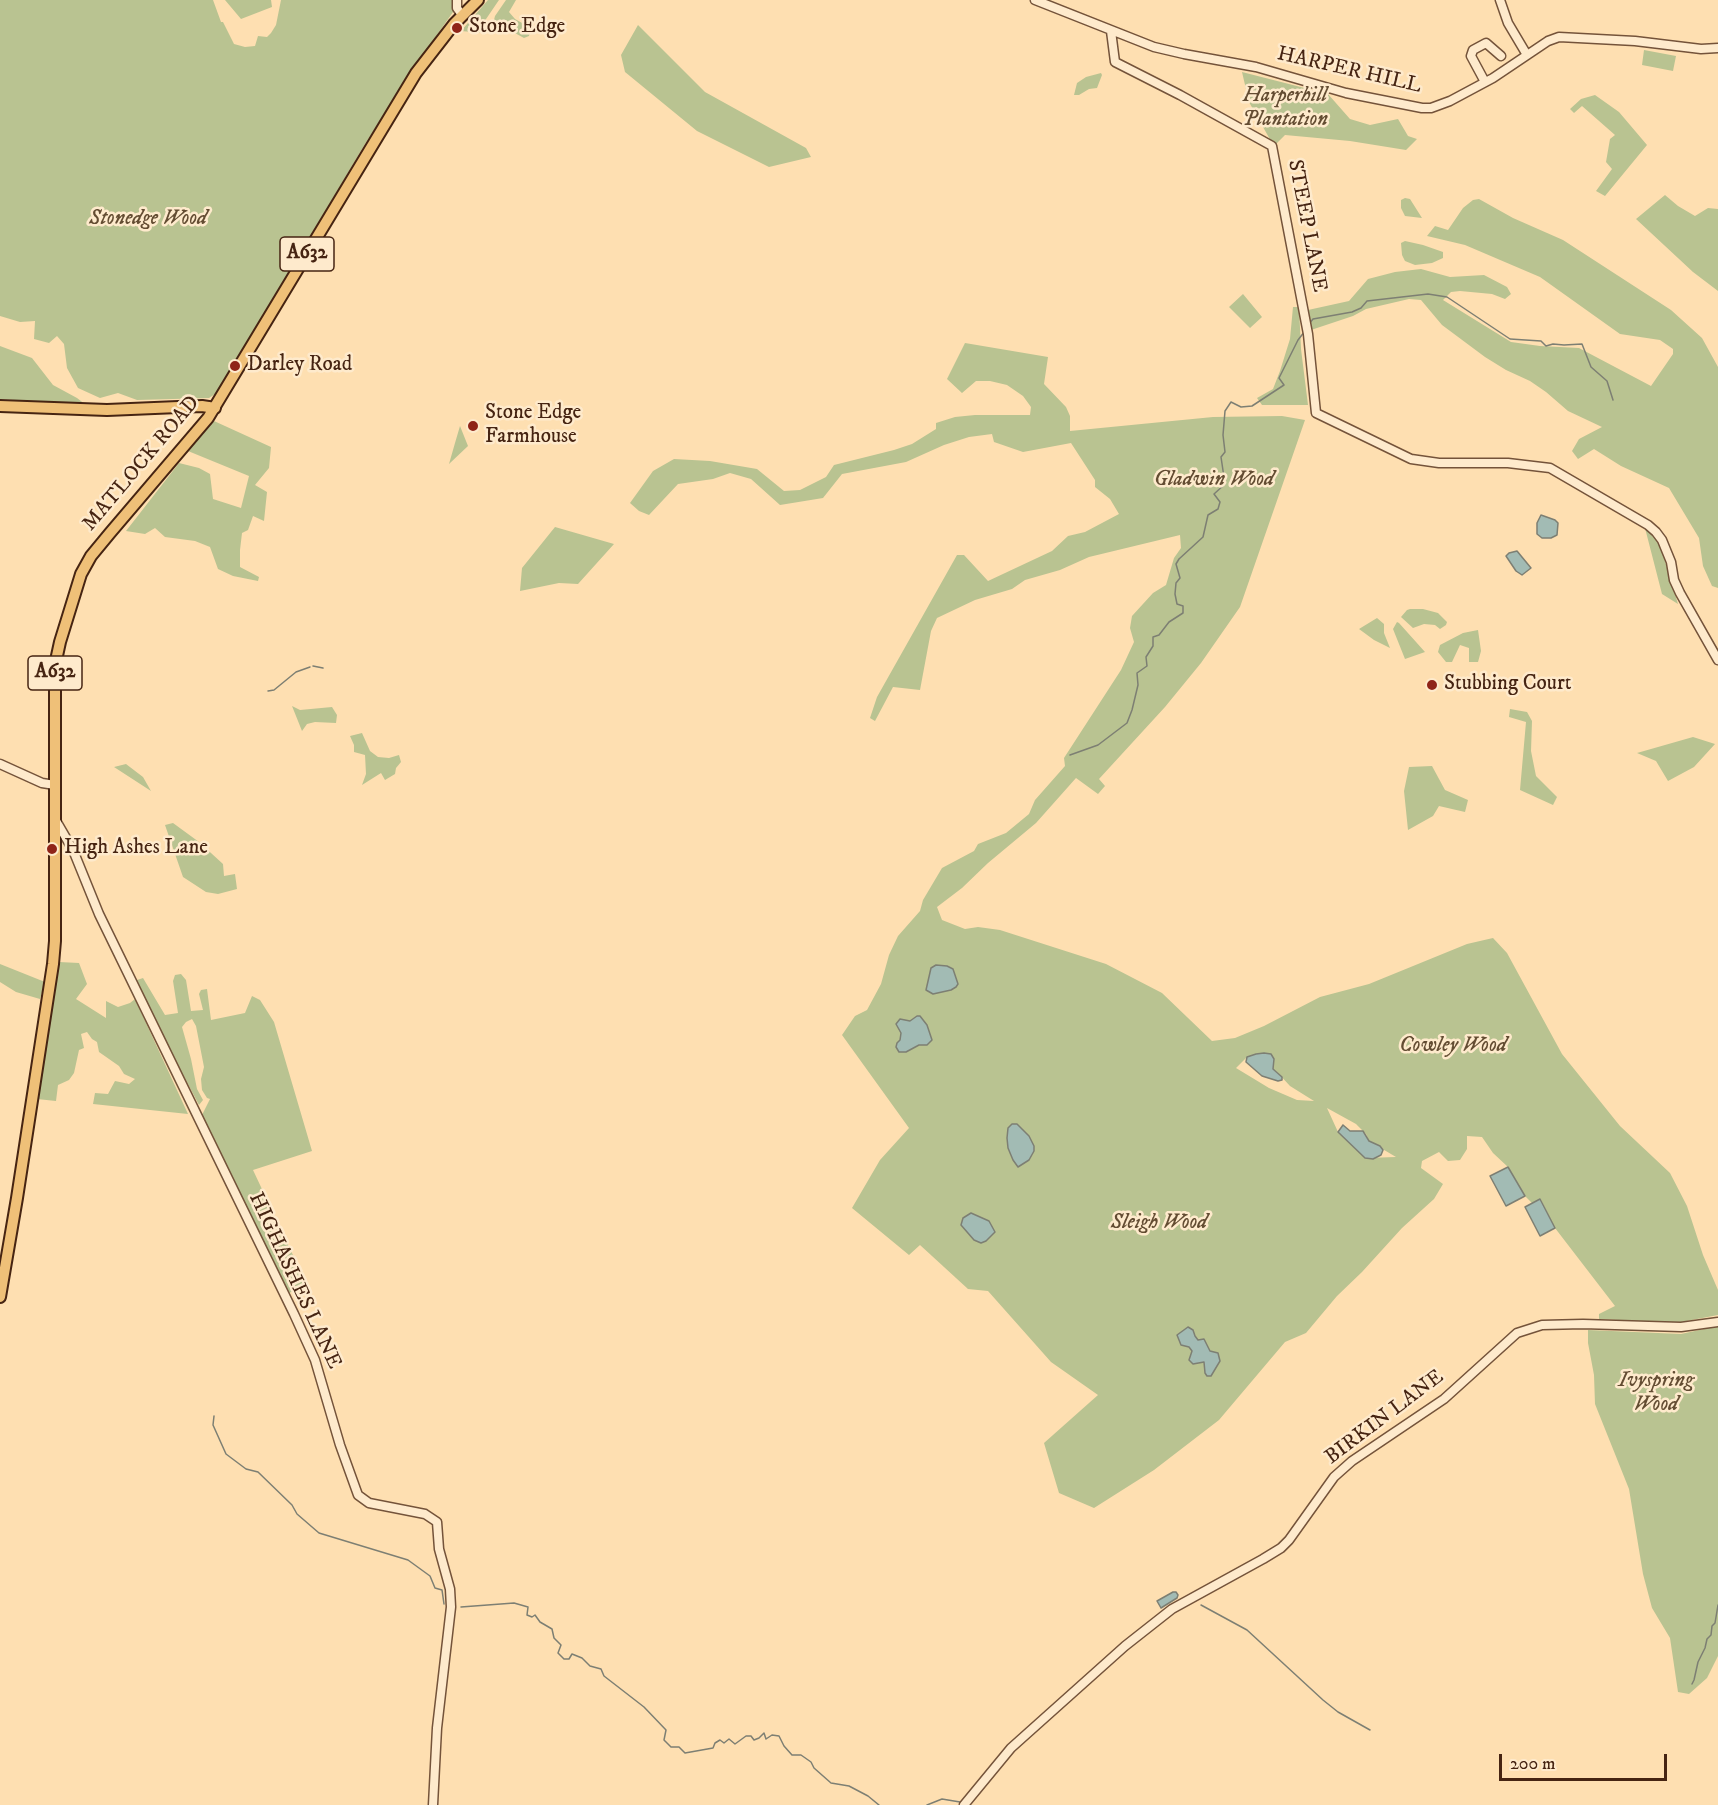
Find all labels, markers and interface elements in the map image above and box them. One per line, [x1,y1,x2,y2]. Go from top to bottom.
place label: Stone Edge [469,15,565,41]
marker: Stone Edge [450,21,464,35]
street label: HARPER HILL [1275,42,1423,100]
park label: Harperhill Plantation [1242,84,1328,134]
street label: STEEP LANE [1281,158,1331,294]
park label: Stonedge Wood [89,207,207,233]
road number: A632 [280,237,334,271]
place label: Darley Road [247,353,352,379]
marker: Darley Road [228,359,242,373]
street label: MATLOCK ROAD [78,391,206,537]
place label: Stone Edge Farmhouse [485,401,581,451]
marker: Stone Edge Farmhouse [466,419,480,433]
park label: Gladwin Wood [1154,468,1274,494]
road number: A632 [28,656,82,690]
place label: Stubbing Court [1444,672,1572,698]
marker: Stubbing Court [1425,678,1439,692]
place label: High Ashes Lane [64,836,208,862]
marker: High Ashes Lane [45,842,59,856]
park label: Cowley Wood [1399,1034,1507,1060]
street label: HIGHASHES LANE [242,1189,346,1373]
park label: Sleigh Wood [1111,1211,1207,1237]
street label: BIRKIN LANE [1321,1365,1449,1471]
park label: Ivyspring Wood [1618,1369,1694,1419]
scale bar [1502,1742,1670,1780]
text: 200 m [1510,1753,1556,1775]

